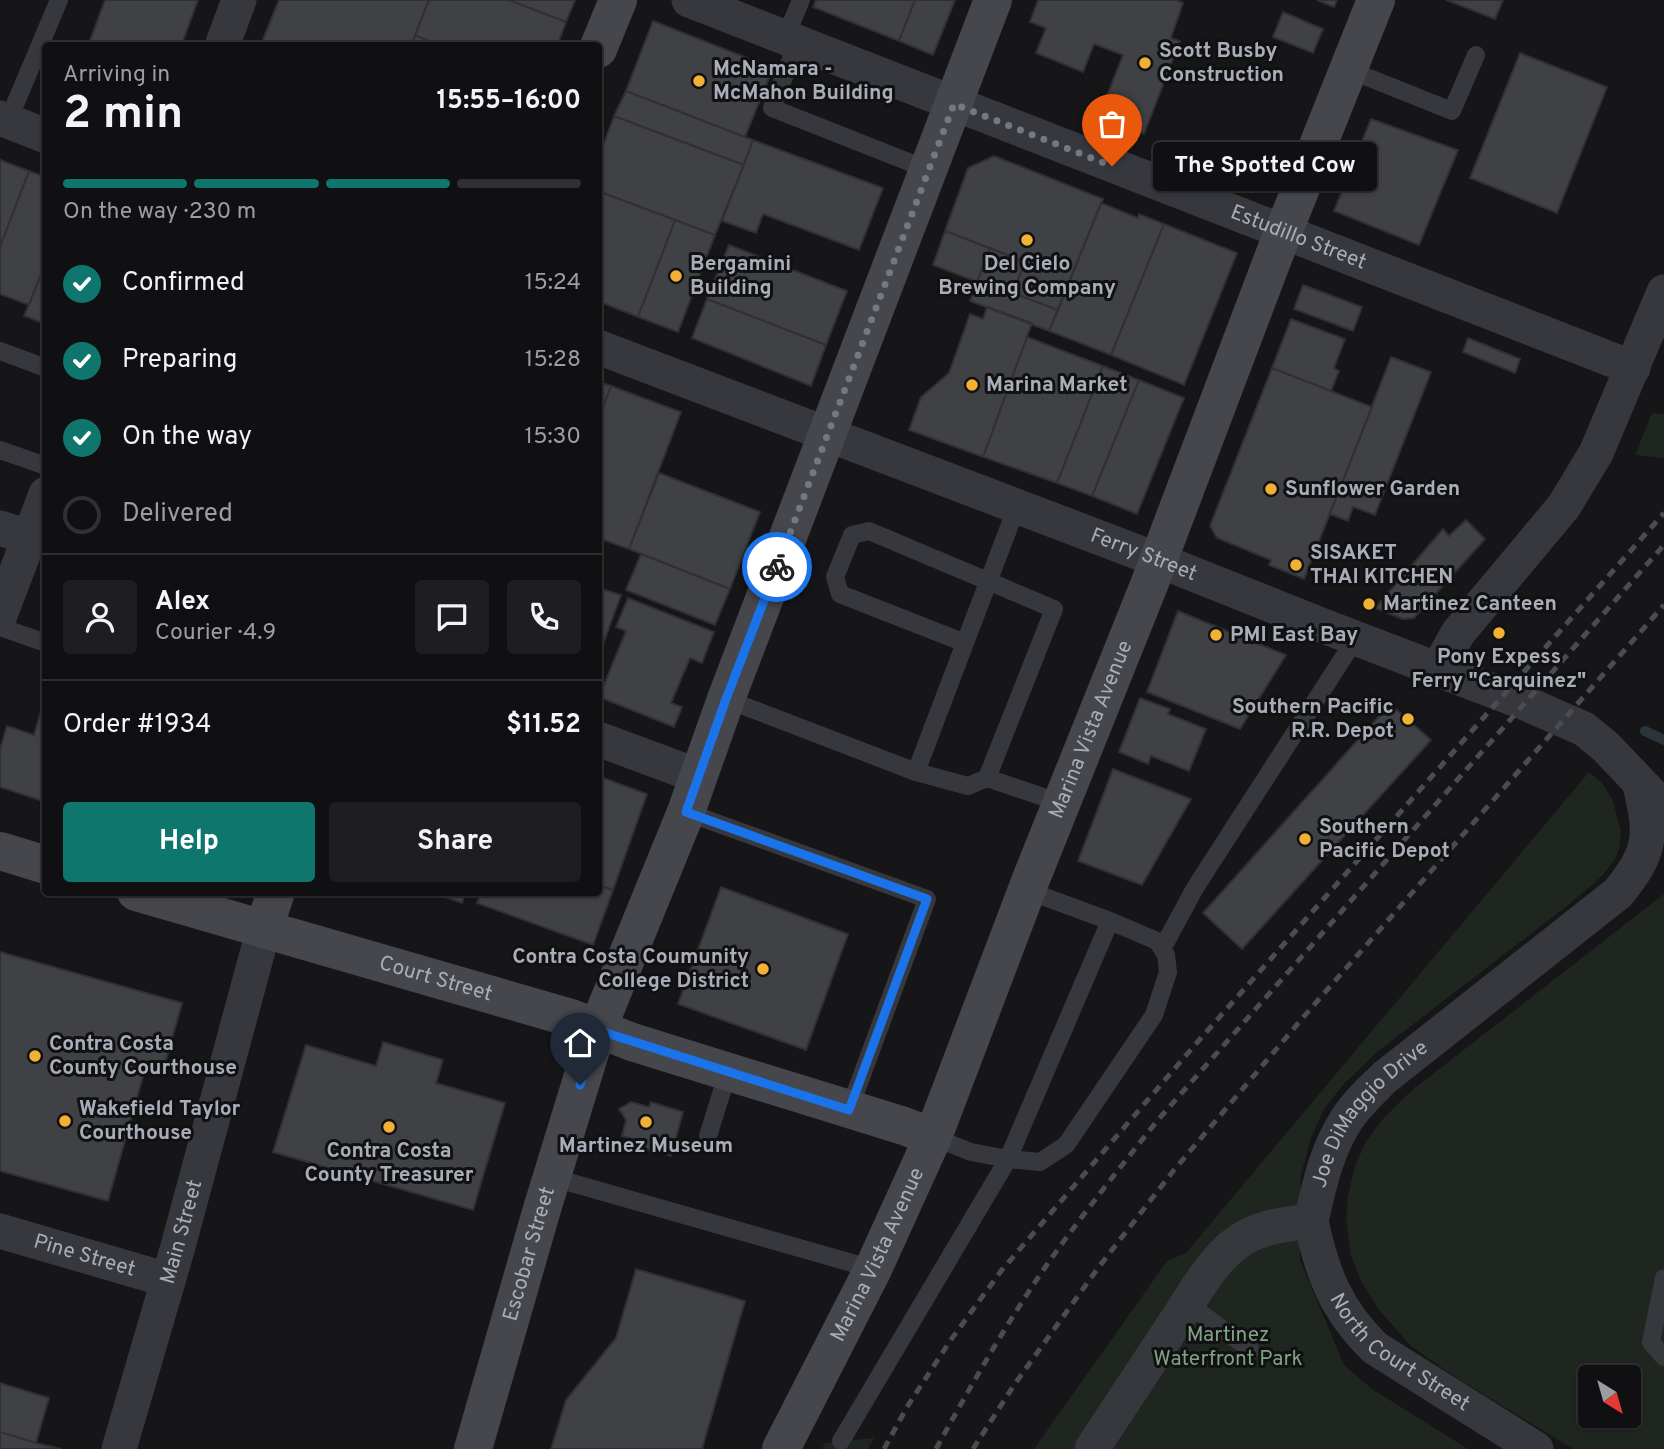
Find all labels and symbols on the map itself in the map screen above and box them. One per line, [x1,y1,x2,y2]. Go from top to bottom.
place label: Scott Busby Construction [1159,38,1284,89]
marker: Scott Busby Construction [1137,55,1153,71]
place label: McNamara - McMahon Building [713,56,894,107]
marker: McNamara - McMahon Building [691,73,707,89]
pin [1082,94,1142,166]
callout: The Spotted Cow [1154,142,1378,190]
street label: Estudillo Street [1226,199,1370,276]
marker: Del Cielo Brewing Company [1019,232,1035,248]
place label: Bergamini Building [690,251,791,302]
place label: Del Cielo Brewing Company [938,251,1116,302]
marker: Bergamini Building [668,268,684,284]
place label: Marina Market [986,372,1127,399]
marker: Marina Market [964,377,980,393]
place label: Sunflower Garden [1285,476,1460,503]
marker: Sunflower Garden [1263,481,1279,497]
street label: Ferry Street [1087,522,1201,588]
courier [742,532,812,602]
place label: SISAKET THAI KITCHEN [1310,540,1453,591]
marker: SISAKET THAI KITCHEN [1288,557,1304,573]
place label: Martinez Canteen [1383,591,1557,618]
marker: Martinez Canteen [1361,596,1377,612]
place label: PMI East Bay [1230,622,1358,649]
marker: Pony Expess Ferry "Carquinez" [1491,625,1507,641]
marker: PMI East Bay [1208,627,1224,643]
street label: Marina Vista Avenue [1043,637,1139,823]
place label: Pony Expess Ferry "Carquinez" [1412,644,1586,695]
place label: Southern Pacific R.R. Depot [1232,694,1394,745]
marker: Southern Pacific R.R. Depot [1400,711,1416,727]
place label: Southern Pacific Depot [1319,814,1450,865]
marker: Southern Pacific Depot [1297,831,1313,847]
place label: Contra Costa Coumunity College District [512,944,749,995]
street label: Court Street [376,950,495,1008]
marker: Contra Costa Coumunity College District [755,961,771,977]
pin [550,1013,610,1085]
place label: Contra Costa County Courthouse [49,1031,237,1082]
street label: Joe DiMaggio Drive [1306,1034,1434,1191]
marker: Contra Costa County Courthouse [27,1048,43,1064]
place label: Wakefield Taylor Courthouse [79,1096,241,1147]
marker: Wakefield Taylor Courthouse [57,1113,73,1129]
marker: Martinez Museum [638,1114,654,1130]
marker: Contra Costa County Treasurer [381,1119,397,1135]
place label: Martinez Museum [559,1133,733,1160]
place label: Contra Costa County Treasurer [305,1138,474,1189]
street label: Marina Vista Avenue [825,1163,931,1346]
street label: Main Street [154,1177,209,1287]
street label: Escobar Street [497,1183,562,1324]
street label: Pine Street [30,1228,139,1283]
street label: North Court Street [1323,1288,1475,1418]
park label: Martinez Waterfront Park [1153,1322,1303,1373]
north arrow [1578,1365,1642,1428]

